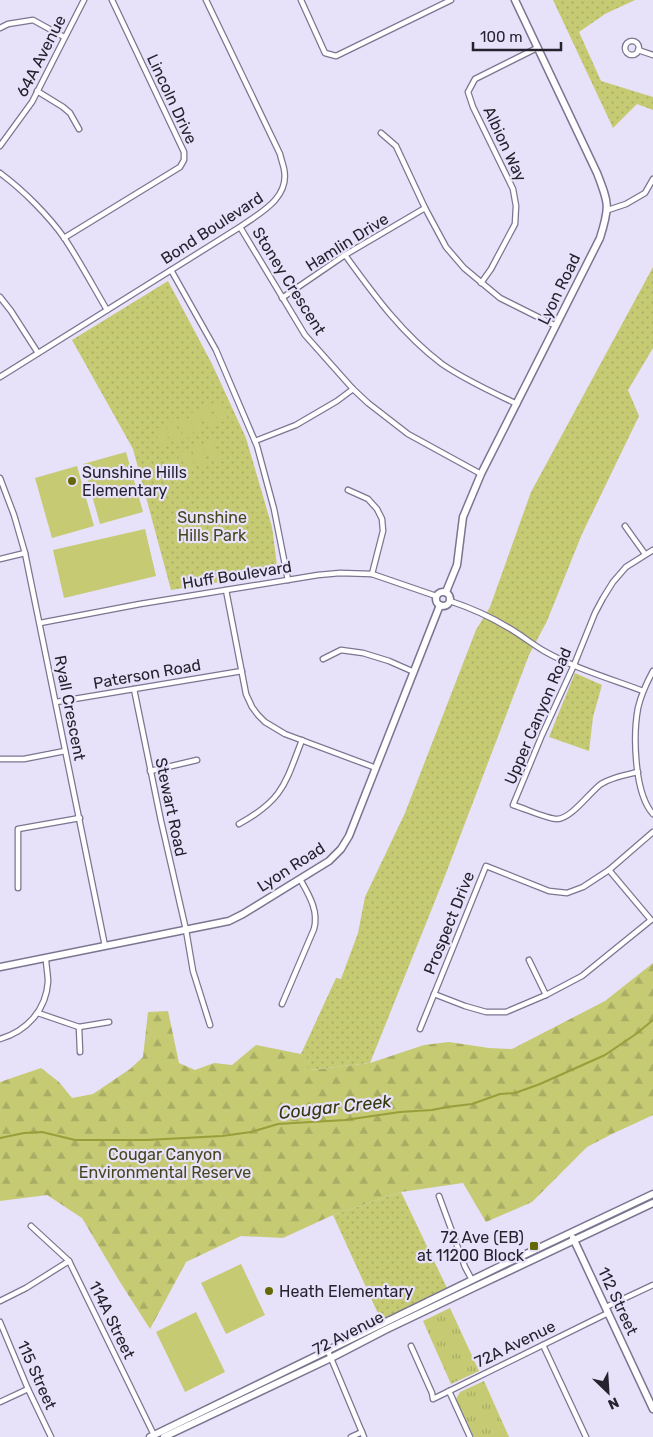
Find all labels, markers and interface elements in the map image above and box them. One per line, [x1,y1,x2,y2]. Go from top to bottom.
street label: 64A Avenue [12,12,70,100]
scale bar [473,20,560,52]
text: 100 m [480,28,522,46]
street label: Lincoln Drive [143,51,201,147]
street label: Albion Way [479,104,531,185]
street label: Bond Boulevard [157,188,267,268]
street label: Hamlin Drive [302,209,392,275]
street label: Stoney Crescent [248,224,330,338]
street label: Lyon Road [534,250,584,328]
place label: Sunshine Hills Elementary [82,463,187,500]
marker: Sunshine Hills Elementary [66,475,78,487]
park label: Sunshine Hills Park [177,508,247,545]
street label: Huff Boulevard [181,557,293,593]
street label: Upper Canyon Road [501,645,575,787]
street label: Ryall Crescent [50,654,90,762]
street label: Paterson Road [92,655,202,693]
street label: Stewart Road [151,756,191,858]
street label: Lyon Road [254,838,328,896]
street label: Prospect Drive [420,869,478,977]
water label: Cougar Creek [277,1090,393,1124]
park label: Cougar Canyon Environmental Reserve [79,1145,251,1182]
place label: 72 Ave (EB) at 11200 Block [417,1228,525,1265]
marker: 72 Ave (EB) at 11200 Block [528,1240,540,1252]
street label: 112 Street [594,1264,642,1338]
street label: 114A Street [85,1278,139,1362]
place label: Heath Elementary [279,1282,414,1301]
marker: Heath Elementary [263,1285,275,1297]
street label: 72 Avenue [309,1307,387,1359]
street label: 72A Avenue [472,1316,558,1372]
street label: 115 Street [13,1338,61,1412]
north arrow [583,1367,633,1417]
text: N [605,1393,621,1413]

